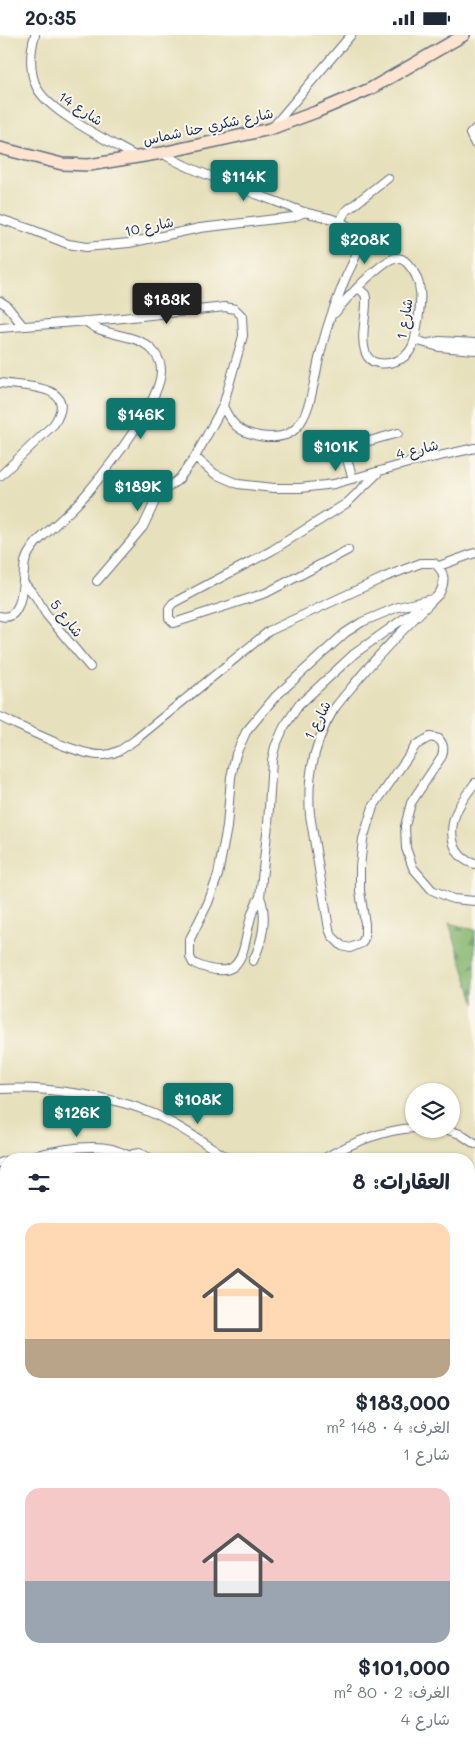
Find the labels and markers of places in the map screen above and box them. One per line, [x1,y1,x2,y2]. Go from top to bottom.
pin: $114K [209,159,279,202]
pin: $208K [330,223,400,265]
pin: $183K [132,283,202,325]
pin: $146K [106,397,176,440]
pin: $101K [301,429,371,472]
pin: $189K [103,469,173,512]
pin: $108K [163,1083,233,1125]
pin: $126K [42,1095,112,1138]

